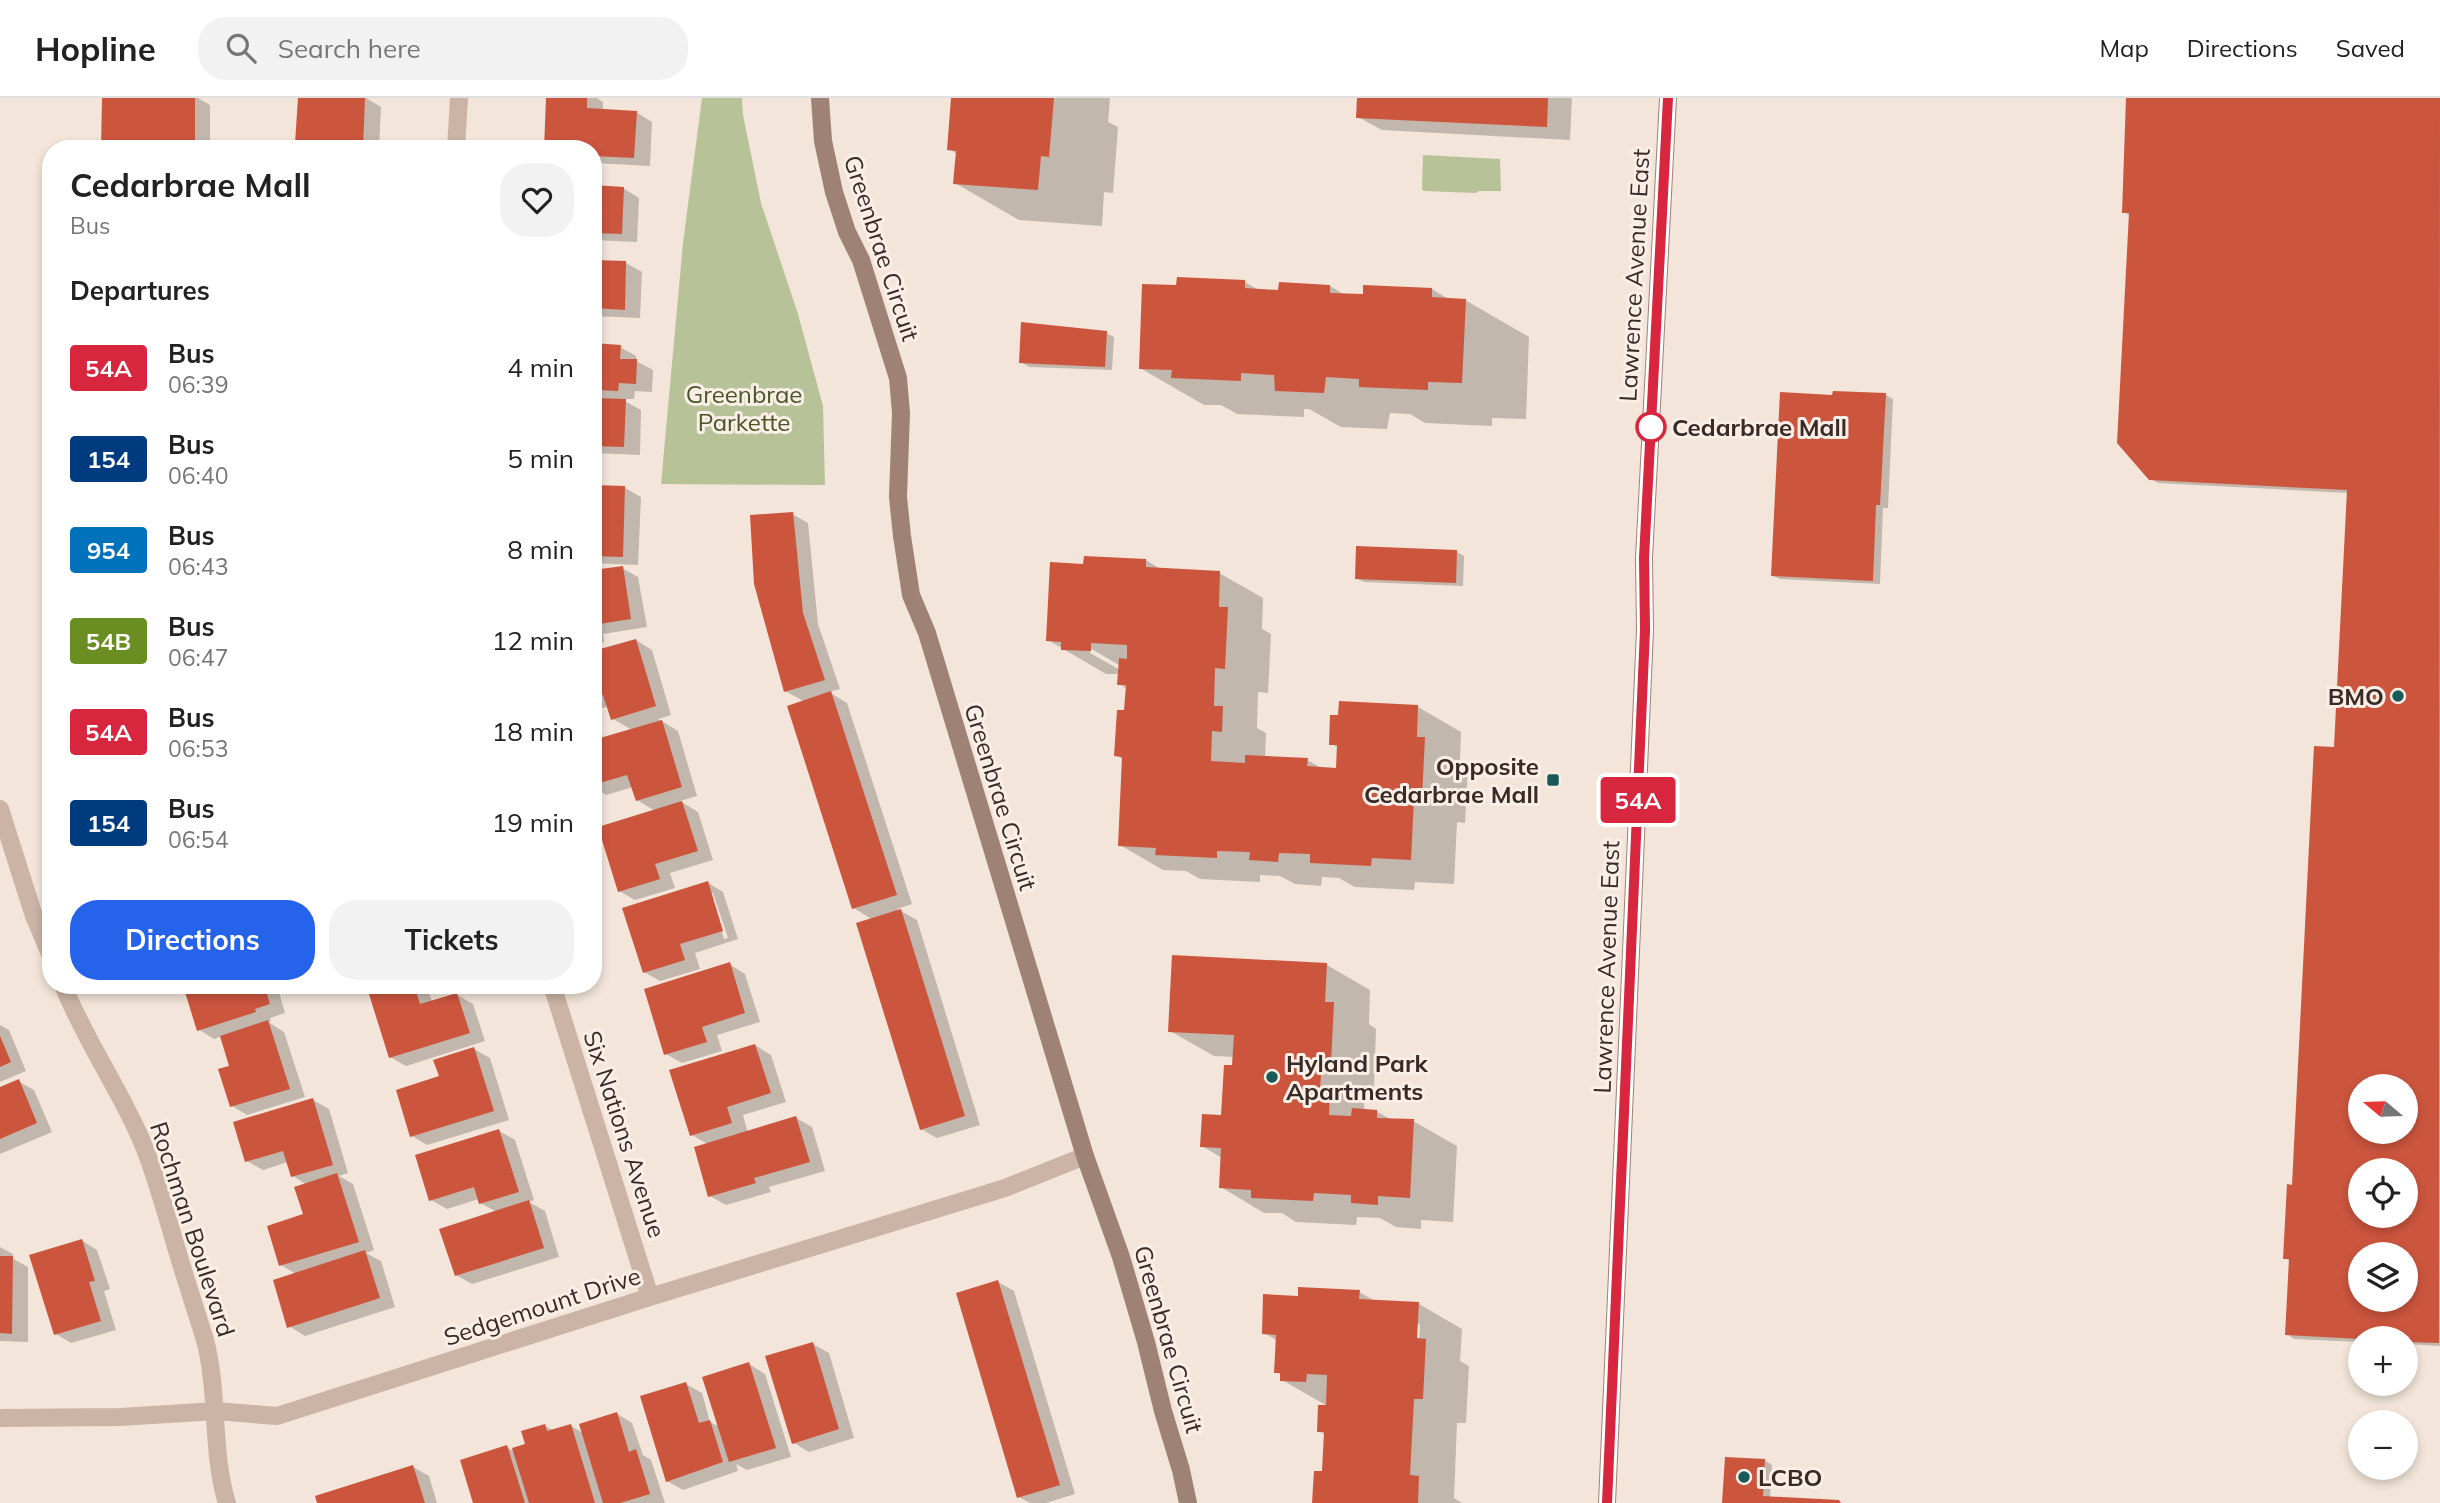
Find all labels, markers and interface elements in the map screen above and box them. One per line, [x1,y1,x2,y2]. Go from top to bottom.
search box [198,17,688,80]
text: Hopline [35,28,156,69]
icon: search [222,29,260,67]
text: Search here [278,32,421,65]
text: Map [2099,33,2149,63]
text: Directions [2187,33,2298,63]
text: Saved [2336,33,2405,63]
street label: Lawrence Avenue East [1612,148,1656,402]
street label: Greenbrae Circuit [838,151,926,345]
button: heart [500,163,574,237]
text: Cedarbrae Mall [70,164,311,205]
text: Bus [70,211,110,240]
text: Departures [70,274,210,307]
text: Bus [168,337,214,370]
text: 4 min [507,351,574,384]
text: 54A [85,353,132,383]
text: 06:39 [168,370,228,399]
park label: Greenbrae Parkette [686,379,802,437]
marker: Cedarbrae Mall [1636,412,1666,442]
place label: Cedarbrae Mall [1672,412,1847,442]
text: Bus [168,428,214,461]
text: 5 min [507,442,574,475]
text: 154 [87,444,130,474]
text: 06:40 [168,461,228,490]
text: Bus [168,519,214,552]
text: 8 min [507,533,574,566]
text: 954 [87,535,130,565]
text: 06:43 [168,552,228,581]
text: Bus [168,610,214,643]
text: 12 min [492,624,574,657]
text: 54B [86,626,131,656]
text: 06:47 [168,643,228,672]
place label: BMO [2328,681,2384,711]
marker: BMO [2390,688,2406,704]
street label: Greenbrae Circuit [958,700,1044,894]
text: Bus [168,701,214,734]
text: 18 min [492,715,574,748]
text: 54A [85,717,132,747]
text: 06:53 [168,734,228,763]
place label: Opposite Cedarbrae Mall [1364,751,1539,809]
marker: Opposite Cedarbrae Mall [1545,772,1561,788]
line badge: 54A [1598,777,1678,823]
text: 54A [1615,785,1661,815]
text: Bus [168,792,214,825]
text: 19 min [492,806,574,839]
text: 154 [87,808,130,838]
text: 06:54 [168,825,228,854]
street label: Lawrence Avenue East [1587,840,1625,1094]
button: Directions [70,900,315,980]
button: Tickets [329,900,574,980]
street label: Six Nations Avenue [577,1027,673,1241]
place label: Hyland Park Apartments [1286,1048,1428,1106]
marker: Hyland Park Apartments [1264,1069,1280,1085]
north arrow [2348,1074,2418,1144]
map controls [2348,1074,2418,1480]
street label: Rochman Boulevard [144,1118,242,1340]
button: locate [2348,1158,2418,1228]
street label: Greenbrae Circuit [1128,1242,1210,1436]
button: layers [2348,1242,2418,1312]
street label: Sedgemount Drive [440,1260,644,1352]
button: + [2348,1326,2418,1396]
button: − [2348,1410,2418,1480]
place label: LCBO [1758,1462,1822,1492]
marker: LCBO [1736,1469,1752,1485]

